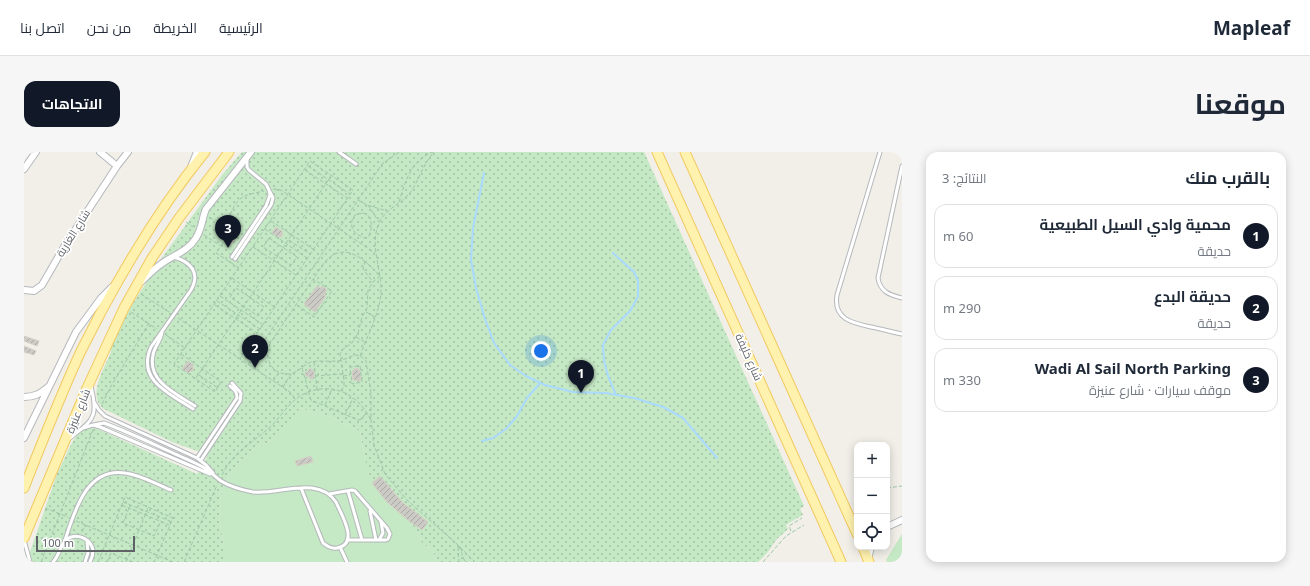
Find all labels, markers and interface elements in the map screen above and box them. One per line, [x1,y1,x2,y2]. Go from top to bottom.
text: Mapleaf [1213,15,1290,41]
text: اتصل بنا [20,18,65,37]
text: من نحن [87,18,131,37]
text: الخريطة [153,18,197,37]
text: الرئيسية [219,18,263,37]
button: الاتجاهات [24,81,120,127]
text: موقعنا [1195,84,1286,122]
text: بالقرب منك [1185,166,1270,189]
text: النتائج: 3 [942,169,987,187]
street label: شارع الغارية [52,206,94,260]
text: محمية وادي السيل الطبيعية [1040,214,1231,234]
pin: 3 [215,215,241,248]
text: 60 m [943,227,973,245]
text: 1 [1252,227,1260,245]
text: حديقة [1198,242,1231,260]
text: حديقة البدع [1154,286,1231,306]
text: 290 m [943,299,981,317]
text: 2 [1252,299,1260,317]
text: حديقة [1198,314,1231,332]
street label: شارع خليفة [731,331,767,383]
pin: 2 [242,335,268,368]
your location [531,341,551,361]
text: Wadi Al Sail North Parking [1035,358,1231,378]
pin: 1 [568,360,594,393]
text: 330 m [943,371,981,389]
text: 3 [1252,371,1260,389]
text: موقف سيارات · شارع عنيزة [1089,381,1231,399]
street label: شارع عنيزة [62,386,94,436]
map controls [854,442,890,550]
button: + [854,442,890,478]
button: − [854,478,890,514]
button: locate [854,514,890,550]
scale bar [36,534,135,553]
text: 100 m [42,535,74,550]

